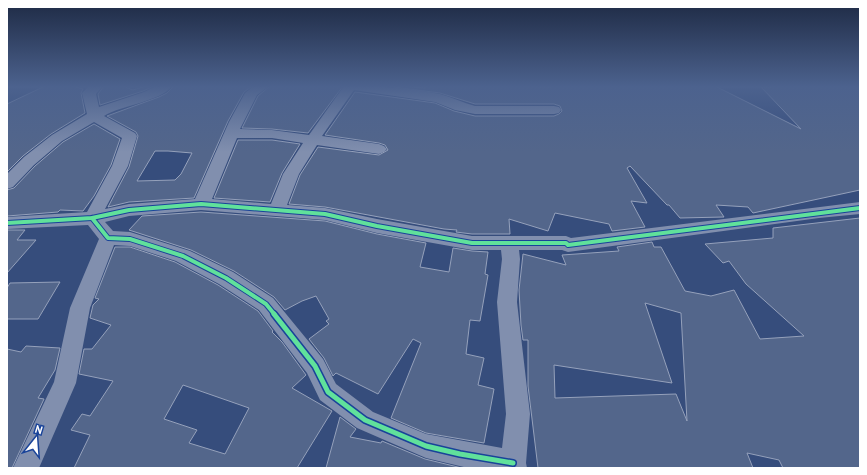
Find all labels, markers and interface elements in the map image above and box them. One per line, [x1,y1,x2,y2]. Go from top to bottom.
north arrow [16,419,56,459]
text: N [33,422,44,437]

